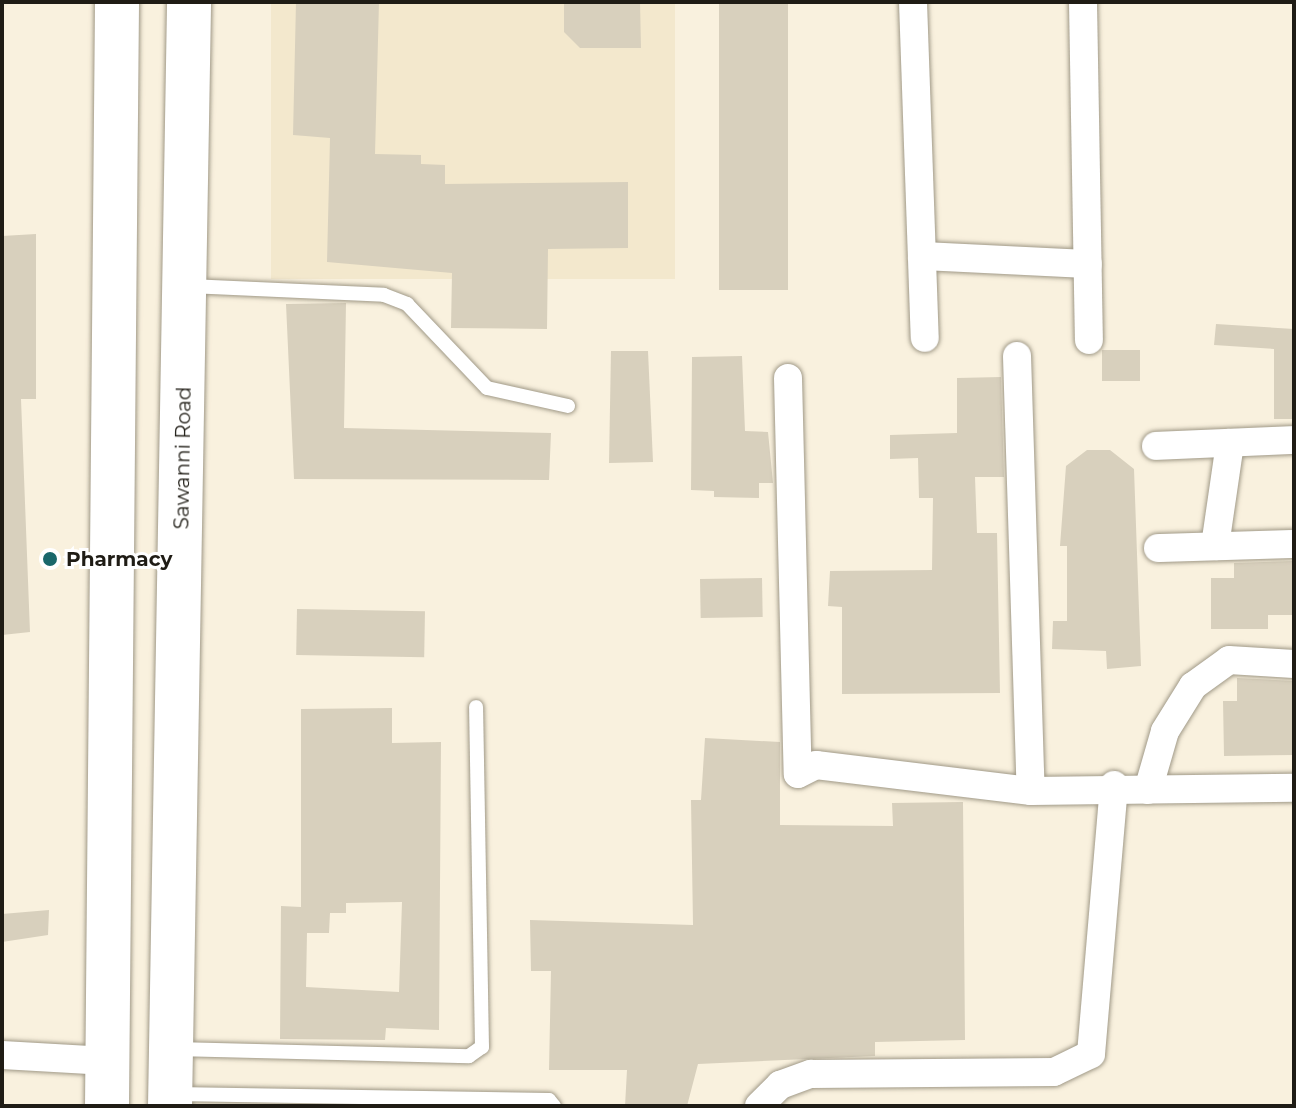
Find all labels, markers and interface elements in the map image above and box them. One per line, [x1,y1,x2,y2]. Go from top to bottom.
street label: Sawanni Road [170,386,196,530]
place label: Pharmacy [66,547,173,571]
marker: Pharmacy [41,550,59,568]

